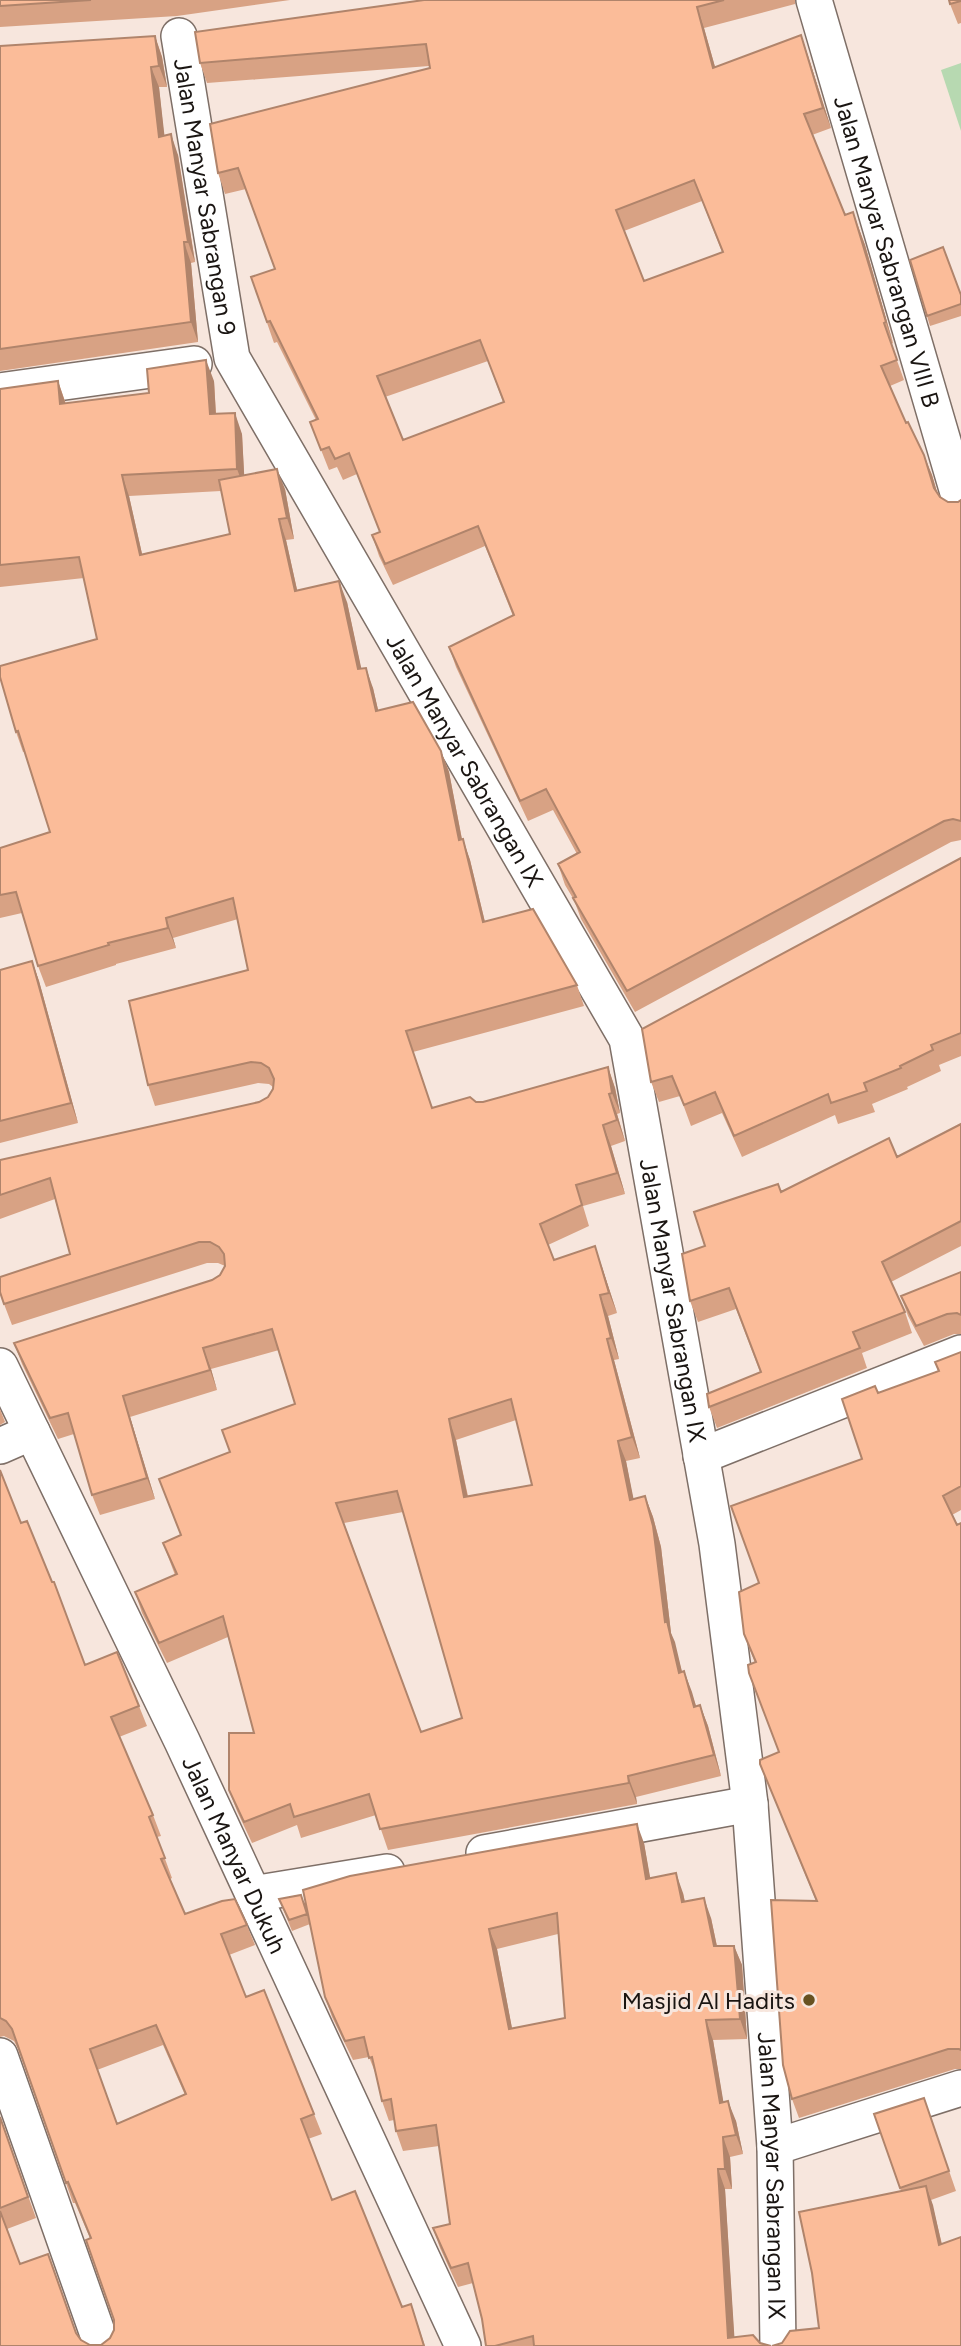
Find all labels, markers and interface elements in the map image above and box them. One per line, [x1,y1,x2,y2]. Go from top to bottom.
street label: Jalan Manyar Sabrangan 9 [168,56,243,337]
street label: Jalan Manyar Sabrangan VIII B [828,92,947,411]
street label: Jalan Manyar Sabrangan IX [380,628,550,892]
street label: Jalan Manyar Sabrangan IX [634,1156,713,1445]
street label: Jalan Manyar Dukuh [176,1751,293,1958]
place label: Masjid Al Hadits [622,1986,795,2015]
marker: Masjid Al Hadits [801,1992,817,2008]
street label: Jalan Manyar Sabrangan IX [752,2031,792,2320]

